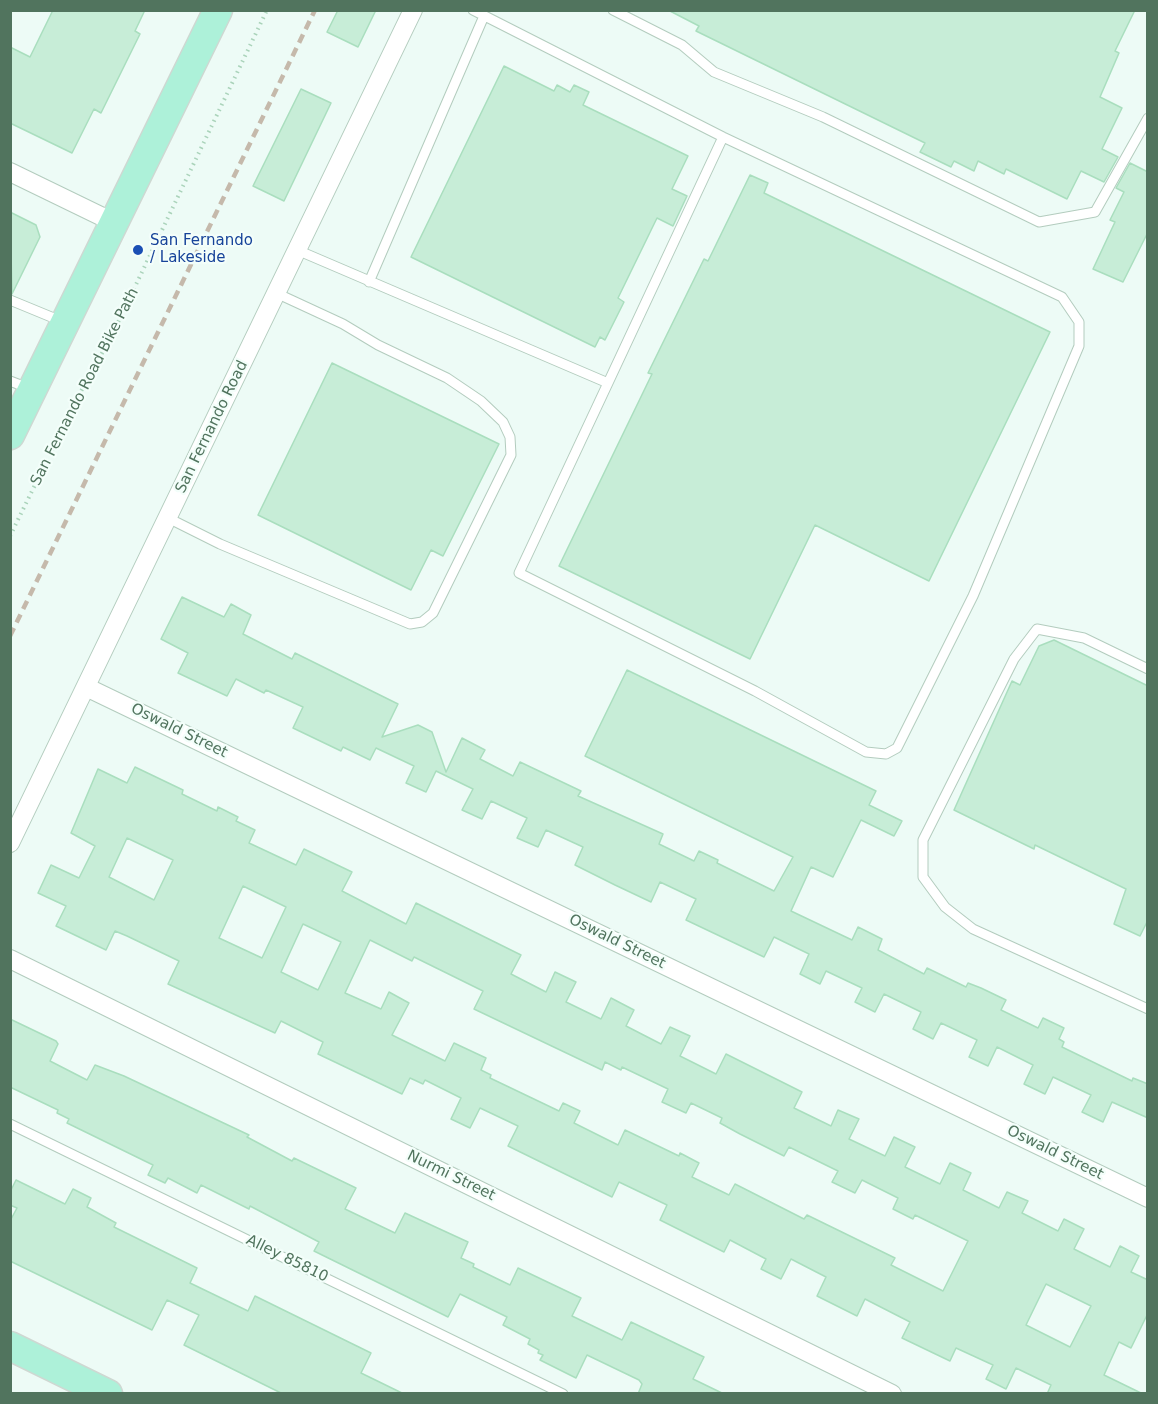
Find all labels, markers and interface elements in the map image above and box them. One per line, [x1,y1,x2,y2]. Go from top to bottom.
place label: San Fernando / Lakeside [150,232,253,267]
marker: San Fernando / Lakeside [131,243,145,257]
street label: San Fernando Road Bike Path [27,285,143,489]
street label: San Fernando Road [172,358,252,496]
street label: Oswald Street [128,700,230,762]
street label: Oswald Street [566,911,668,973]
street label: Oswald Street [1004,1122,1106,1184]
street label: Nurmi Street [404,1147,498,1205]
street label: Alley 85810 [243,1231,331,1287]

